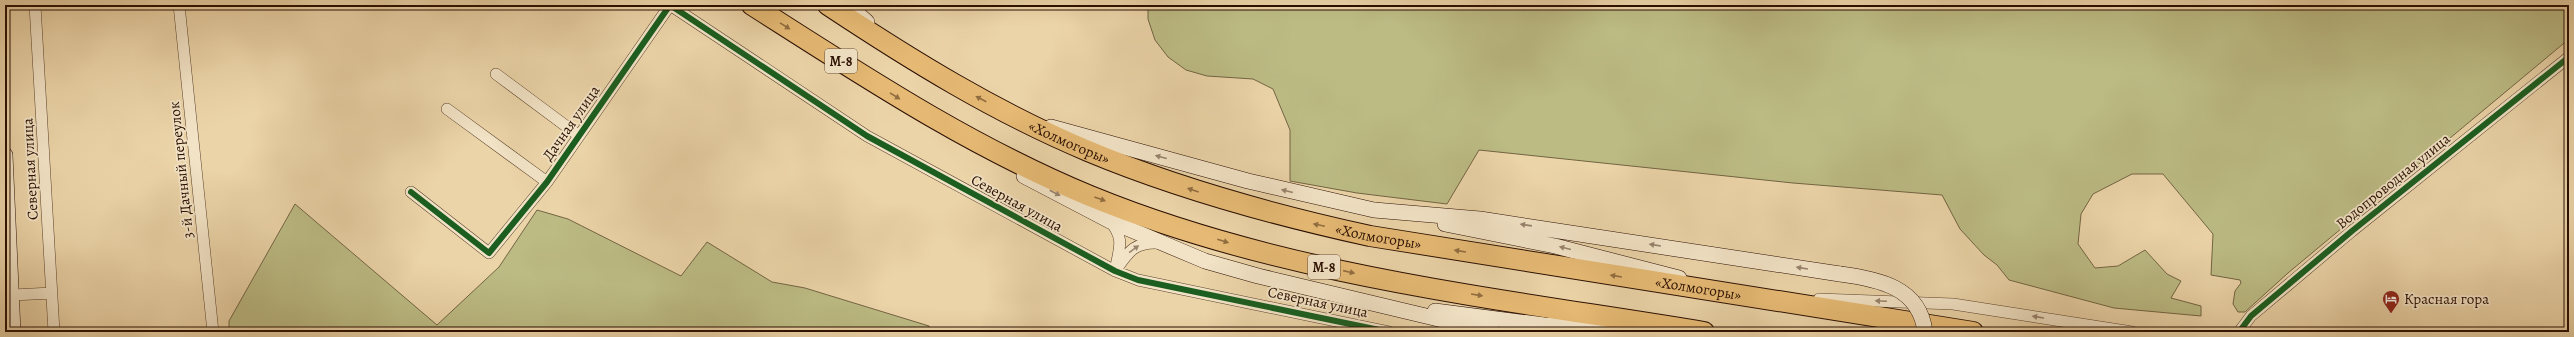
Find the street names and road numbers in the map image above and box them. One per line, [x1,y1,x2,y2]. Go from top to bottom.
road number: М-8 [825,49,857,73]
street label: Дачная улица [538,81,604,165]
street label: 3-й Дачный переулок [164,100,198,239]
street label: «Холмогоры» [1025,115,1113,169]
street label: Северная улица [17,117,43,220]
street label: Водопроводная улица [2332,129,2454,233]
street label: Северная улица [968,170,1066,236]
street label: «Холмогоры» [1334,219,1423,254]
road number: М-8 [1308,255,1340,279]
street label: «Холмогоры» [1654,272,1743,305]
street label: Северная улица [1266,282,1370,322]

